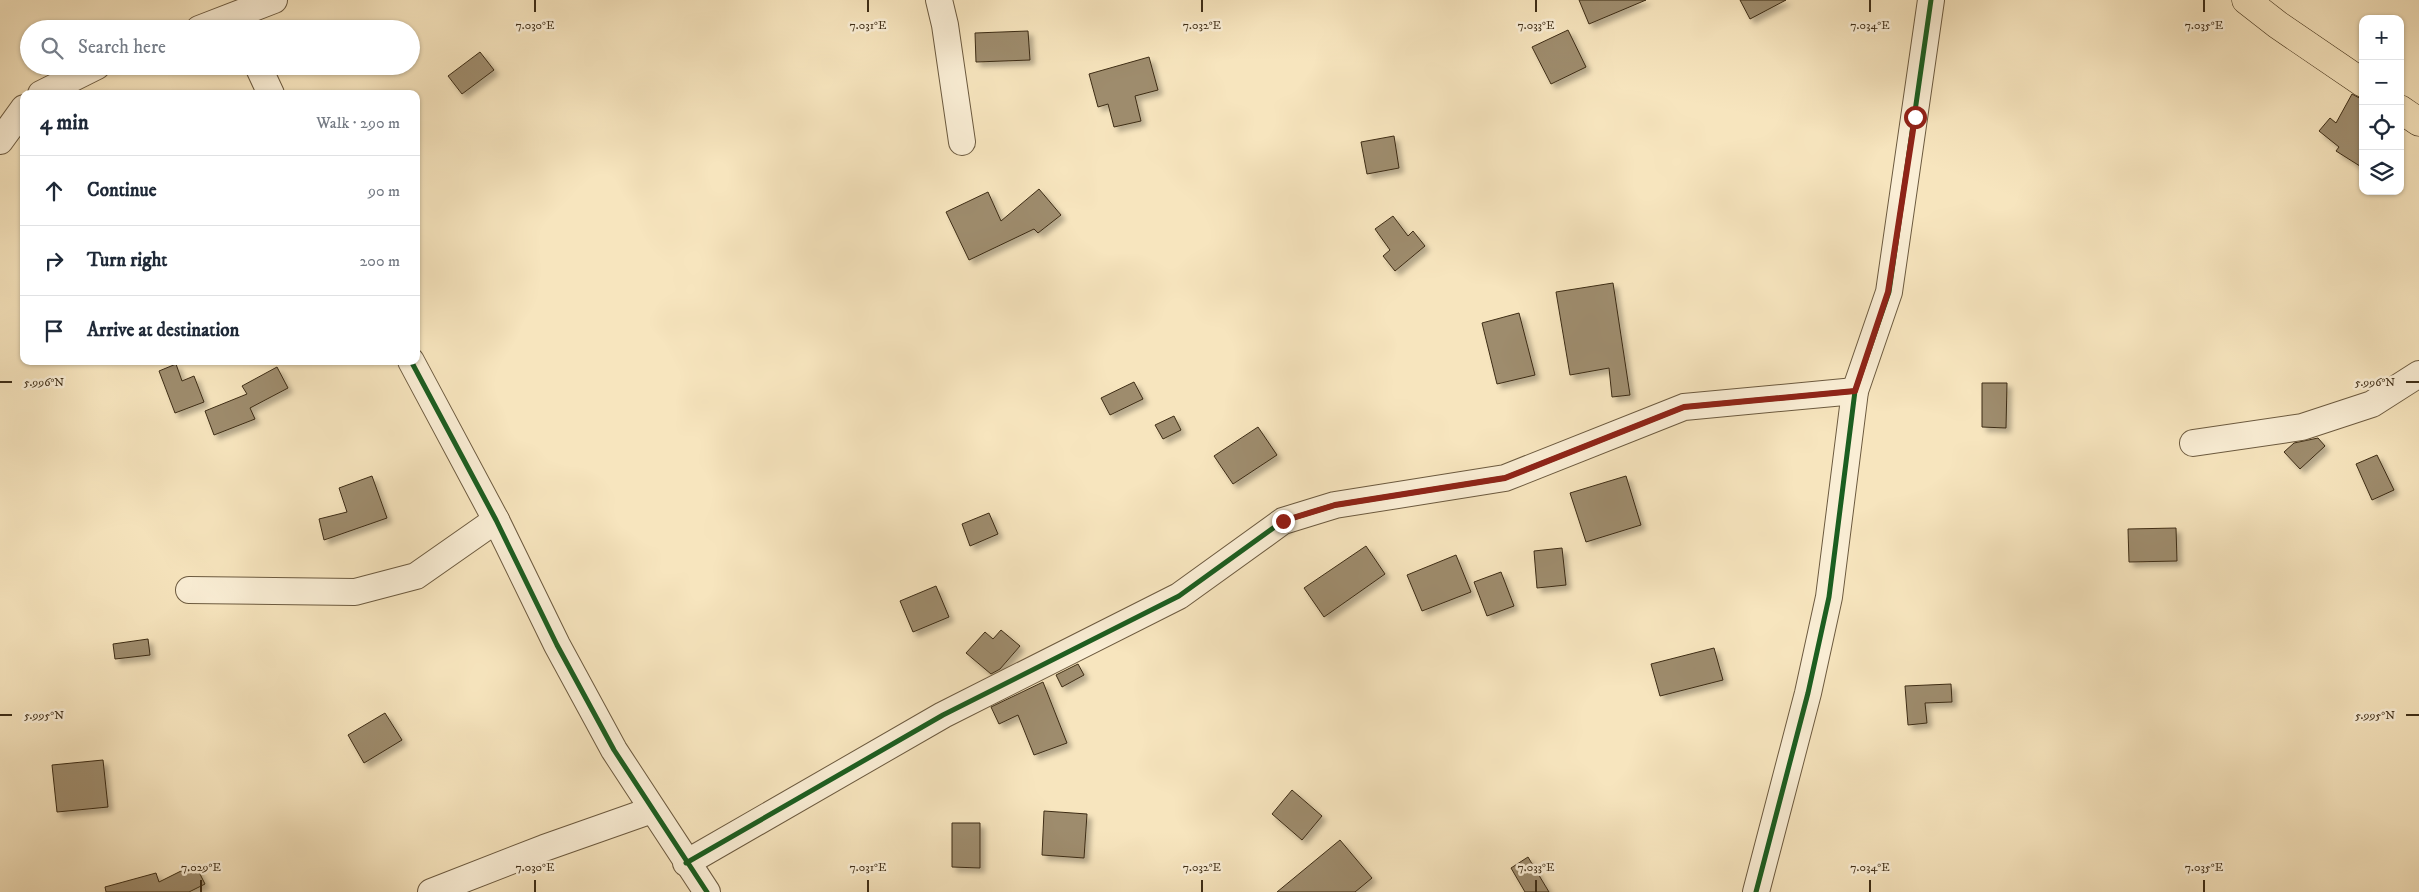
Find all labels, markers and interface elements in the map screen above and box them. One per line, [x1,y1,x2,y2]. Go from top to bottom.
map controls [2359,15,2404,195]
button: + [2359,15,2404,60]
text: 7.030°E [516,18,555,33]
text: 7.031°E [850,18,887,33]
text: 7.032°E [1183,18,1222,33]
text: 7.033°E [1518,18,1555,33]
text: 7.034°E [1850,18,1890,33]
text: 7.035°E [2185,18,2224,33]
search box [20,20,420,75]
icon: search [38,34,66,62]
text: Search here [78,36,166,59]
button: − [2359,60,2404,105]
button: locate [2359,105,2404,150]
route start [1904,106,1927,129]
text: 4 min [40,110,89,136]
text: Walk · 290 m [316,113,400,133]
button: layers [2359,150,2404,195]
icon: ahead [40,177,68,205]
text: Continue [87,179,157,202]
text: 90 m [368,181,400,201]
icon: right [40,247,68,275]
text: Turn right [87,249,167,272]
text: 200 m [359,251,400,271]
icon: arrive [40,317,68,345]
text: Arrive at destination [87,319,239,342]
text: 5.996°N [24,375,64,390]
text: 5.996°N [2355,375,2395,390]
route end [1272,510,1295,533]
text: 5.995°N [24,708,64,723]
text: 5.995°N [2355,708,2395,723]
text: 7.029°E [181,860,221,875]
text: 7.030°E [516,860,555,875]
text: 7.031°E [850,860,887,875]
text: 7.032°E [1183,860,1222,875]
text: 7.033°E [1518,860,1555,875]
text: 7.034°E [1850,860,1890,875]
text: 7.035°E [2185,860,2224,875]

